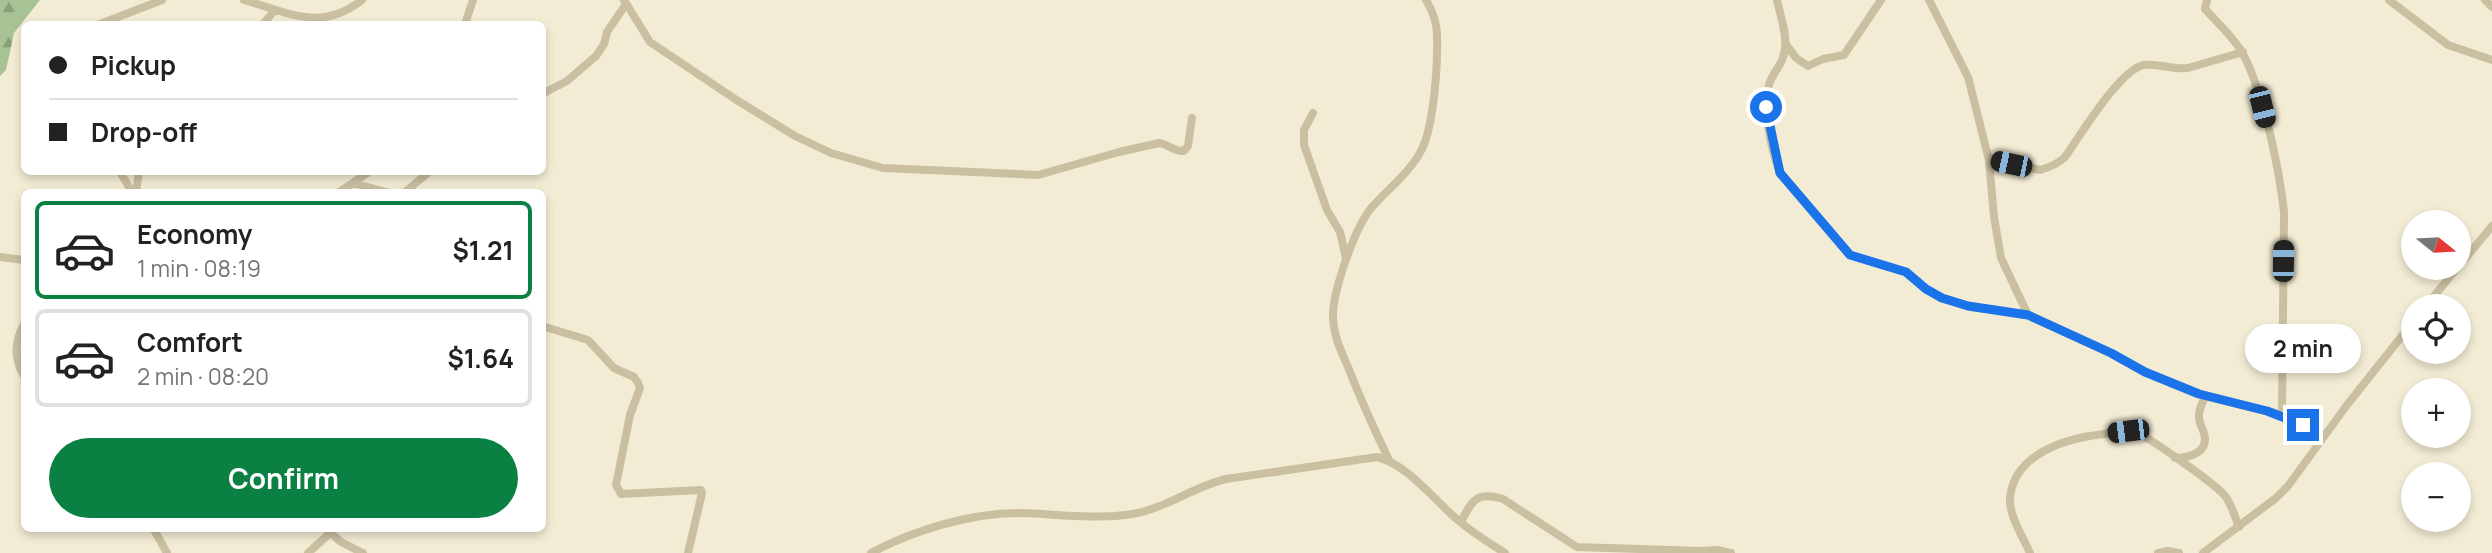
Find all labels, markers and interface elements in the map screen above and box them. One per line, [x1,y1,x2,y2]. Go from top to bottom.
text: Pickup [91,47,176,83]
car [2247,84,2278,130]
route start [1750,91,1782,123]
text: Drop-off [91,114,197,150]
car [1989,149,2034,179]
north arrow [2401,210,2471,280]
map controls [2401,210,2471,532]
text: Economy [137,216,252,252]
icon: car [53,219,116,282]
text: $1.21 [453,232,514,268]
car [2273,240,2294,282]
text: 1 min · 08:19 [137,252,261,284]
button: locate [2401,294,2471,364]
text: Comfort [137,324,243,360]
callout: 2 min [2245,324,2361,372]
icon: car [53,327,116,390]
text: 2 min [2273,332,2333,364]
text: $1.64 [447,340,514,376]
text: 2 min · 08:20 [137,360,269,392]
button: + [2401,378,2471,448]
route end [2287,409,2319,441]
car [2106,418,2151,444]
button: Confirm [49,438,518,518]
button: − [2401,462,2471,532]

